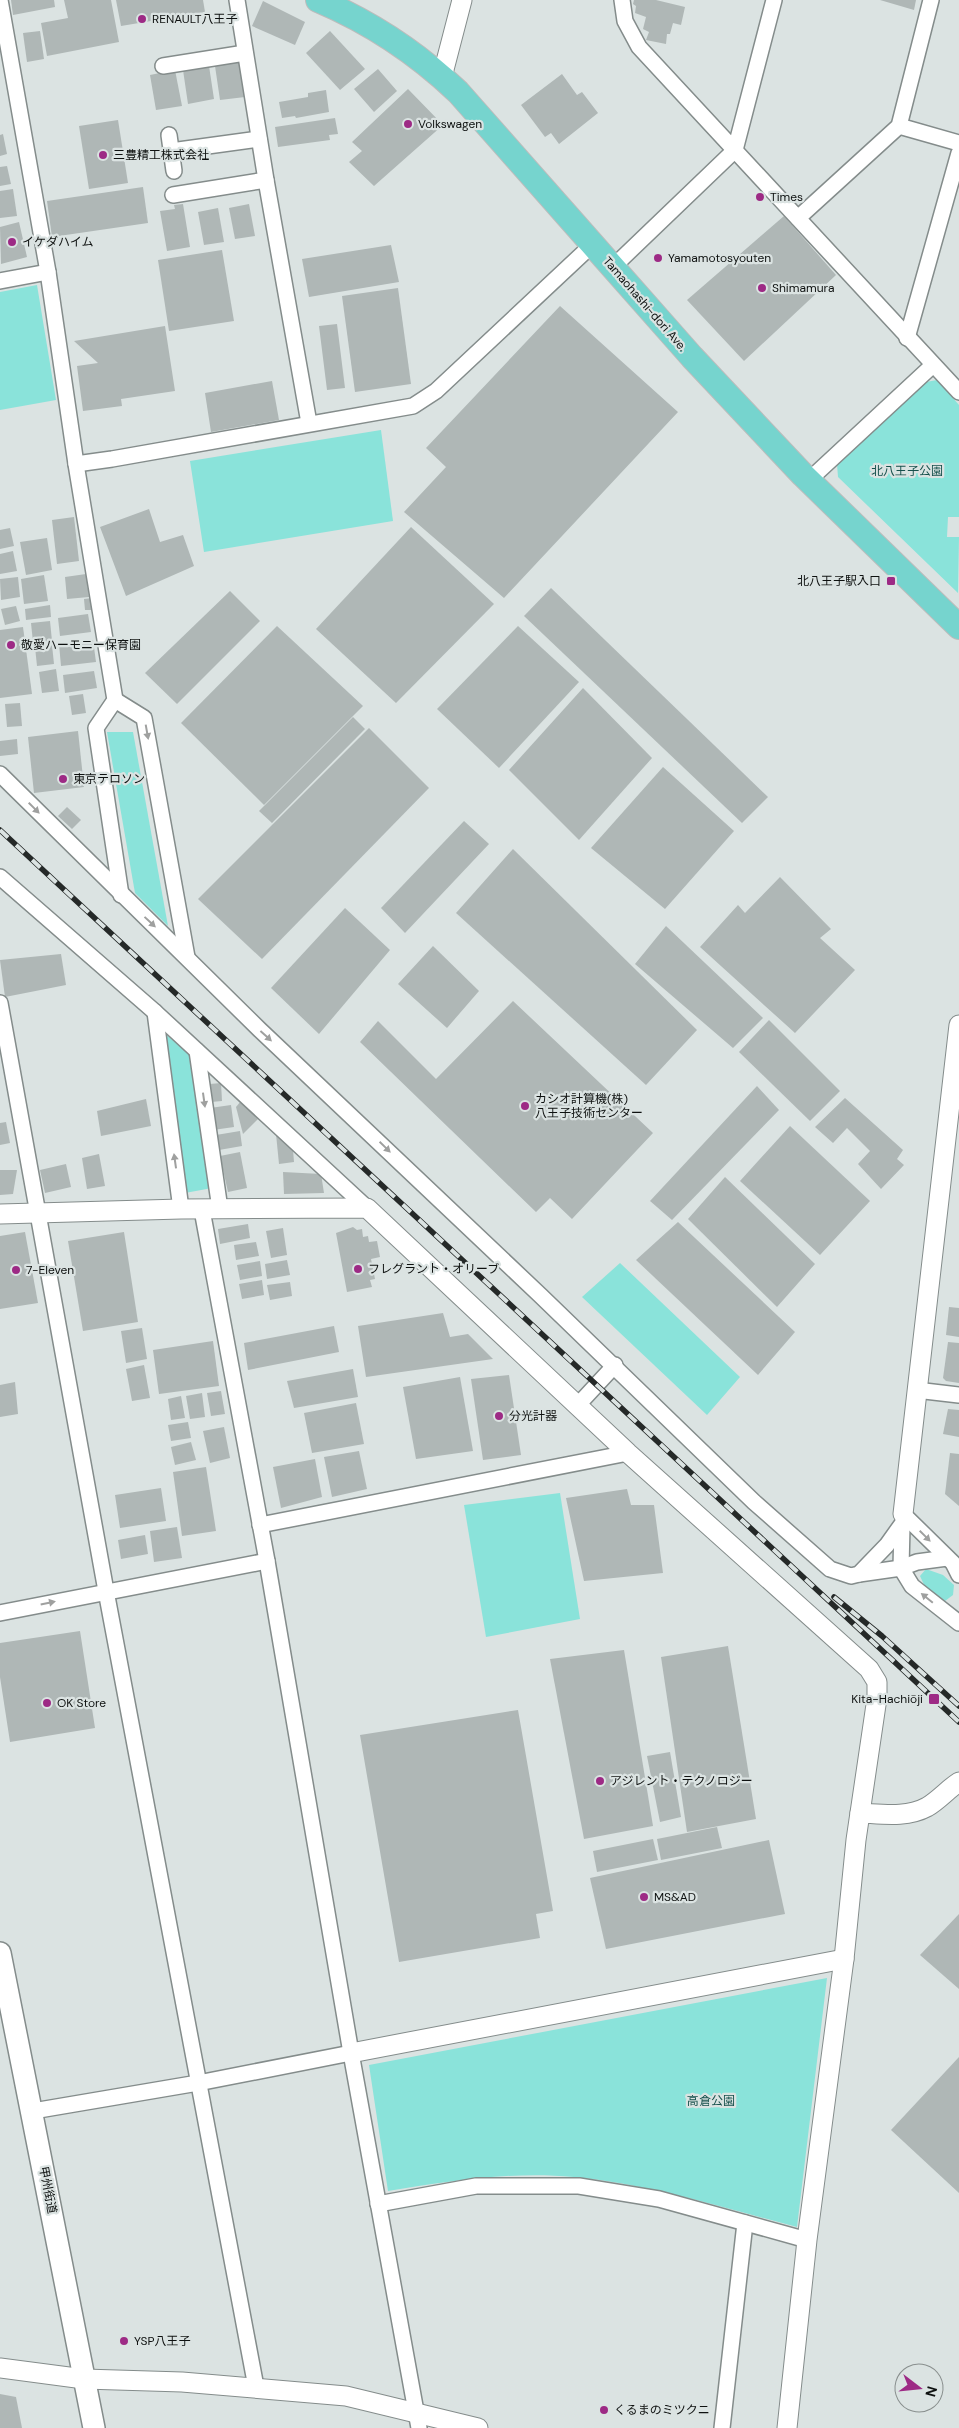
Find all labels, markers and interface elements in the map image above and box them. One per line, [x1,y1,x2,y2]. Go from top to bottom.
place label: RENAULT八王子 [152,11,237,27]
marker: RENAULT八王子 [136,13,148,25]
place label: Volkswagen [418,116,482,132]
marker: Volkswagen [402,118,414,130]
place label: 三豊精工株式会社 [113,147,209,163]
marker: 三豊精工株式会社 [97,149,109,161]
place label: Times [770,189,803,205]
marker: Times [754,191,766,203]
place label: イケダハイム [22,234,94,250]
marker: イケダハイム [6,236,18,248]
place label: Yamamotosyouten [668,250,771,266]
marker: Yamamotosyouten [652,252,664,264]
street label: Tamaohashi-dori Ave. [600,253,690,355]
place label: Shimamura [772,280,835,296]
marker: Shimamura [756,282,768,294]
park label: 北八王子公園 [871,463,943,479]
place label: 北八王子駅入口 [797,573,881,589]
marker: 北八王子駅入口 [885,575,897,587]
place label: 敬愛ハーモニー保育園 [21,637,141,653]
marker: 敬愛ハーモニー保育園 [5,639,17,651]
one-way arrow [143,724,151,740]
place label: 東京テロソン [73,771,145,787]
marker: 東京テロソン [57,773,69,785]
one-way arrow [28,802,40,814]
one-way arrow [144,916,156,928]
one-way arrow [260,1030,272,1042]
place label: カシオ計算機(株) 八王子技術センター [535,1091,643,1121]
one-way arrow [200,1092,208,1108]
marker: カシオ計算機(株) 八王子技術センター [519,1100,531,1112]
one-way arrow [379,1141,391,1153]
one-way arrow [171,1152,179,1168]
place label: フレグラント・オリーブ [368,1261,499,1277]
place label: 7-Eleven [26,1262,74,1278]
marker: フレグラント・オリーブ [352,1263,364,1275]
marker: 7-Eleven [10,1264,22,1276]
place label: 分光計器 [509,1408,557,1424]
marker: 分光計器 [493,1410,505,1422]
one-way arrow [918,1530,930,1542]
one-way arrow [921,1593,934,1604]
one-way arrow [40,1599,55,1607]
place label: Kita-Hachiōji [851,1691,923,1707]
marker: Kita-Hachiōji [927,1692,941,1706]
place label: OK Store [57,1695,106,1711]
marker: OK Store [41,1697,53,1709]
place label: アジレント・テクノロジー [610,1773,753,1789]
marker: アジレント・テクノロジー [594,1775,606,1787]
place label: MS&AD [654,1889,696,1905]
marker: MS&AD [638,1891,650,1903]
park label: 高倉公園 [687,2093,735,2109]
street label: 甲州街道 [36,2165,60,2215]
place label: YSP八王子 [134,2333,190,2349]
marker: YSP八王子 [118,2335,130,2347]
north arrow [894,2363,944,2413]
text: N [921,2384,942,2399]
place label: くるまのミツクニ [614,2402,710,2418]
marker: くるまのミツクニ [598,2404,610,2416]

